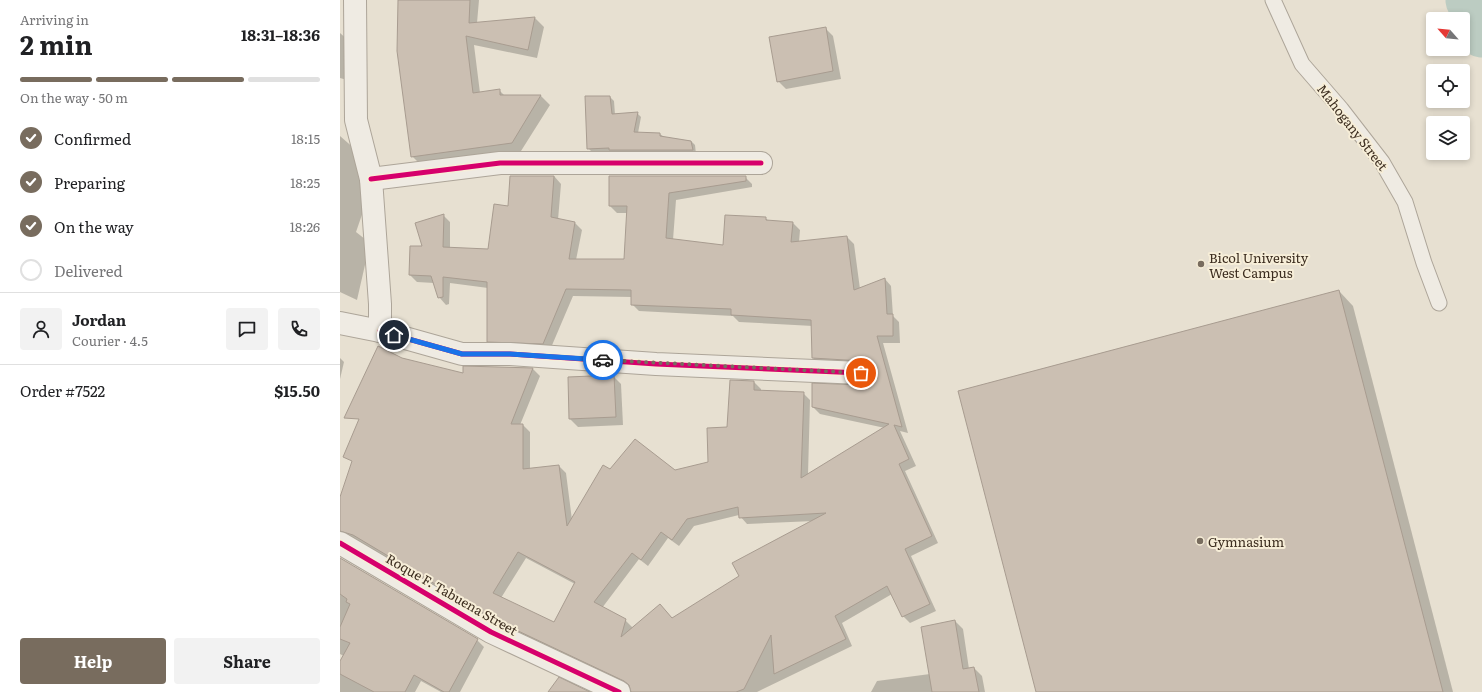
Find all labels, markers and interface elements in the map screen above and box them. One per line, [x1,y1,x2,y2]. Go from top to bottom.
text: Arriving in [20,10,89,29]
north arrow [1426,12,1470,56]
map controls [1426,12,1470,160]
text: 18:31–18:36 [241,23,320,46]
text: 2 min [20,24,93,63]
button: locate [1426,64,1470,108]
street label: Mahogany Street [1313,80,1393,175]
text: On the way · 50 m [20,88,128,107]
button: layers [1426,116,1470,160]
icon: check [20,127,42,149]
text: Confirmed [54,127,131,150]
text: 18:15 [291,129,320,148]
icon: check [20,171,42,193]
text: Preparing [54,171,125,194]
text: 18:25 [290,173,320,192]
icon: check [20,215,42,237]
text: On the way [54,215,134,238]
text: 18:26 [290,217,320,236]
place label: Bicol University West Campus [1209,248,1309,282]
text: Delivered [54,259,123,282]
marker: Bicol University West Campus [1196,259,1206,269]
button: person [20,308,62,350]
text: Jordan [72,308,126,331]
button: chat [226,308,268,350]
button: phone [278,308,320,350]
pin [377,318,411,352]
icon: home [383,324,405,346]
text: Courier · 4.5 [72,331,148,350]
courier [583,340,623,380]
icon: car [592,349,614,371]
pin [844,356,878,390]
icon: bag [850,362,872,384]
text: Order #7522 [20,379,105,402]
text: $15.50 [274,379,320,402]
place label: Gymnasium [1208,532,1284,551]
marker: Gymnasium [1195,536,1205,546]
street label: Roque F. Tabuena Street [383,549,522,640]
button: Help [20,638,166,684]
button: Share [174,638,320,684]

